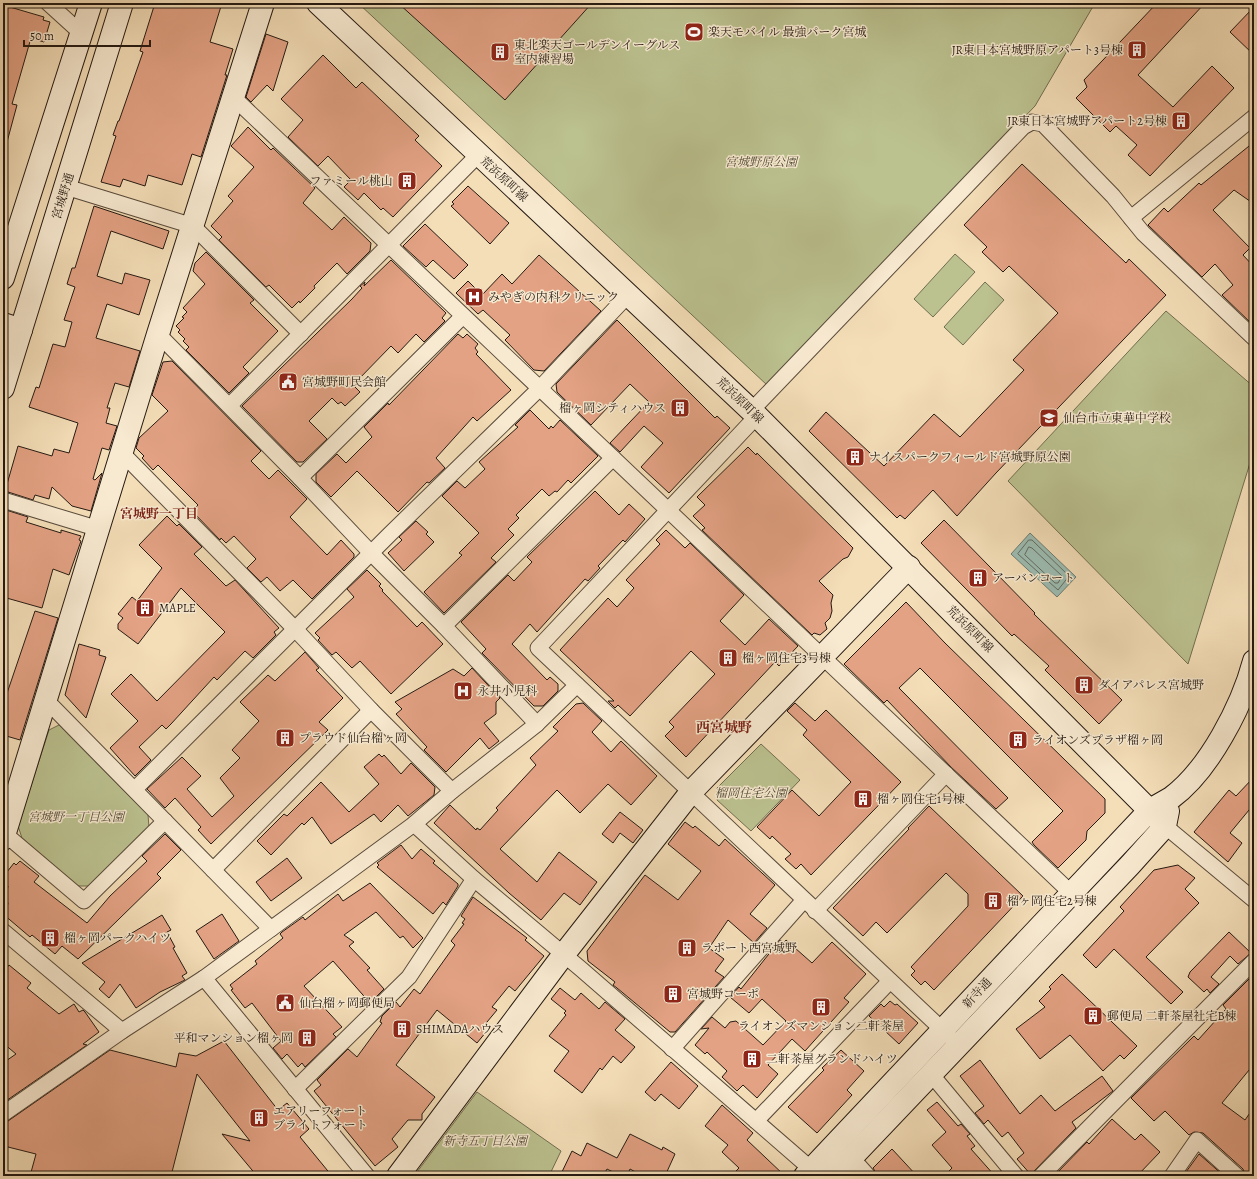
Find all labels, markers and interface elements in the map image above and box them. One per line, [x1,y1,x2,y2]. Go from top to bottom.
sports icon: 楽天モバイル 最強パーク宮城 [683,21,705,43]
scale bar [24,22,150,48]
place label: 楽天モバイル 最強パーク宮城 [708,24,866,40]
text: 50 m [30,28,54,44]
place label: 東北楽天ゴールデンイーグルス 室内練習場 [514,37,680,67]
building icon: JR東日本宮城野原アパート3号棟 [1126,39,1148,61]
building icon: 東北楽天ゴールデンイーグルス 室内練習場 [489,41,511,63]
place label: JR東日本宮城野原アパート3号棟 [952,42,1123,58]
building icon: JR東日本宮城野アパート2号棟 [1170,110,1192,132]
place label: JR東日本宮城野アパート2号棟 [1007,113,1167,129]
street label: 荒浜原町線 [477,153,531,205]
park label: 宮城野原公園 [725,154,799,170]
building icon: ファミール桃山 [396,170,418,192]
street label: 宮城野通 [48,171,78,221]
place label: ファミール桃山 [309,173,393,189]
hospital icon: みやぎの内科クリニック [463,286,485,308]
place label: みやぎの内科クリニック [488,289,619,305]
public building icon: 宮城野町民会館 [277,371,299,393]
street label: 荒浜原町線 [713,373,767,427]
place label: 宮城野町民会館 [302,374,386,390]
building icon: 榴ヶ岡シティハウス [669,397,691,419]
place label: 榴ヶ岡シティハウス [559,400,666,416]
school or university icon: 仙台市立東華中学校 [1038,407,1060,429]
place label: 仙台市立東華中学校 [1063,410,1171,426]
building icon: ナイスパークフィールド宮城野原公園 [844,446,866,468]
place label: ナイスパークフィールド宮城野原公園 [869,449,1071,465]
district label: 宮城野一丁目 [120,505,198,522]
building icon: アーバンコート [967,567,989,589]
place label: アーバンコート [992,570,1075,586]
building icon: MAPLE [134,597,156,619]
place label: MAPLE [159,600,196,616]
street label: 荒浜原町線 [943,602,997,656]
building icon: 榴ヶ岡住宅3号棟 [717,647,739,669]
place label: 榴ヶ岡住宅3号棟 [742,650,831,666]
building icon: ダイアパレス宮城野 [1073,674,1095,696]
place label: ダイアパレス宮城野 [1098,677,1204,693]
hospital icon: 永井小児科 [452,680,474,702]
place label: 永井小児科 [477,683,537,699]
district label: 西宮城野 [696,718,752,737]
building icon: プラウド仙台榴ヶ岡 [274,727,296,749]
building icon: ライオンズプラザ榴ヶ岡 [1007,729,1029,751]
place label: プラウド仙台榴ヶ岡 [299,730,407,746]
place label: ライオンズプラザ榴ヶ岡 [1032,732,1163,748]
park label: 榴岡住宅公園 [715,785,789,801]
building icon: 榴ヶ岡住宅1号棟 [852,788,874,810]
place label: 榴ヶ岡住宅1号棟 [877,791,965,807]
park label: 宮城野一丁目公園 [28,809,126,825]
building icon: 榴ヶ岡住宅2号棟 [982,890,1004,912]
place label: 榴ヶ岡住宅2号棟 [1007,893,1097,909]
building icon: 榴ヶ岡パークハイツ [39,927,61,949]
place label: 榴ヶ岡パークハイツ [64,930,171,946]
building icon: ラポート西宮城野 [676,937,698,959]
place label: ラポート西宮城野 [701,940,797,956]
street label: 新寺通 [959,974,995,1012]
building icon: 宮城野コーポ [662,983,684,1005]
place label: 宮城野コーポ [687,986,759,1002]
public building icon: 仙台榴ヶ岡郵便局 [274,992,296,1014]
place label: 仙台榴ヶ岡郵便局 [299,995,395,1011]
building icon: ライオンズマンション二軒茶屋 [810,996,832,1018]
building icon: 郵便局 二軒茶屋社宅B棟 [1082,1005,1104,1027]
place label: 郵便局 二軒茶屋社宅B棟 [1107,1008,1237,1024]
building icon: SHIMADAハウス [391,1018,413,1040]
place label: ライオンズマンション二軒茶屋 [738,1018,904,1034]
place label: SHIMADAハウス [416,1021,504,1037]
building icon: 平和マンション榴ヶ岡 [296,1027,318,1049]
place label: 平和マンション榴ヶ岡 [174,1030,293,1046]
building icon: 二軒茶屋グランドハイツ [741,1048,763,1070]
place label: 二軒茶屋グランドハイツ [766,1051,898,1067]
place label: エアリーフォート ブライトフォート [273,1103,368,1133]
building icon: エアリーフォート ブライトフォート [248,1107,270,1129]
park label: 新寺五丁目公園 [443,1133,529,1149]

